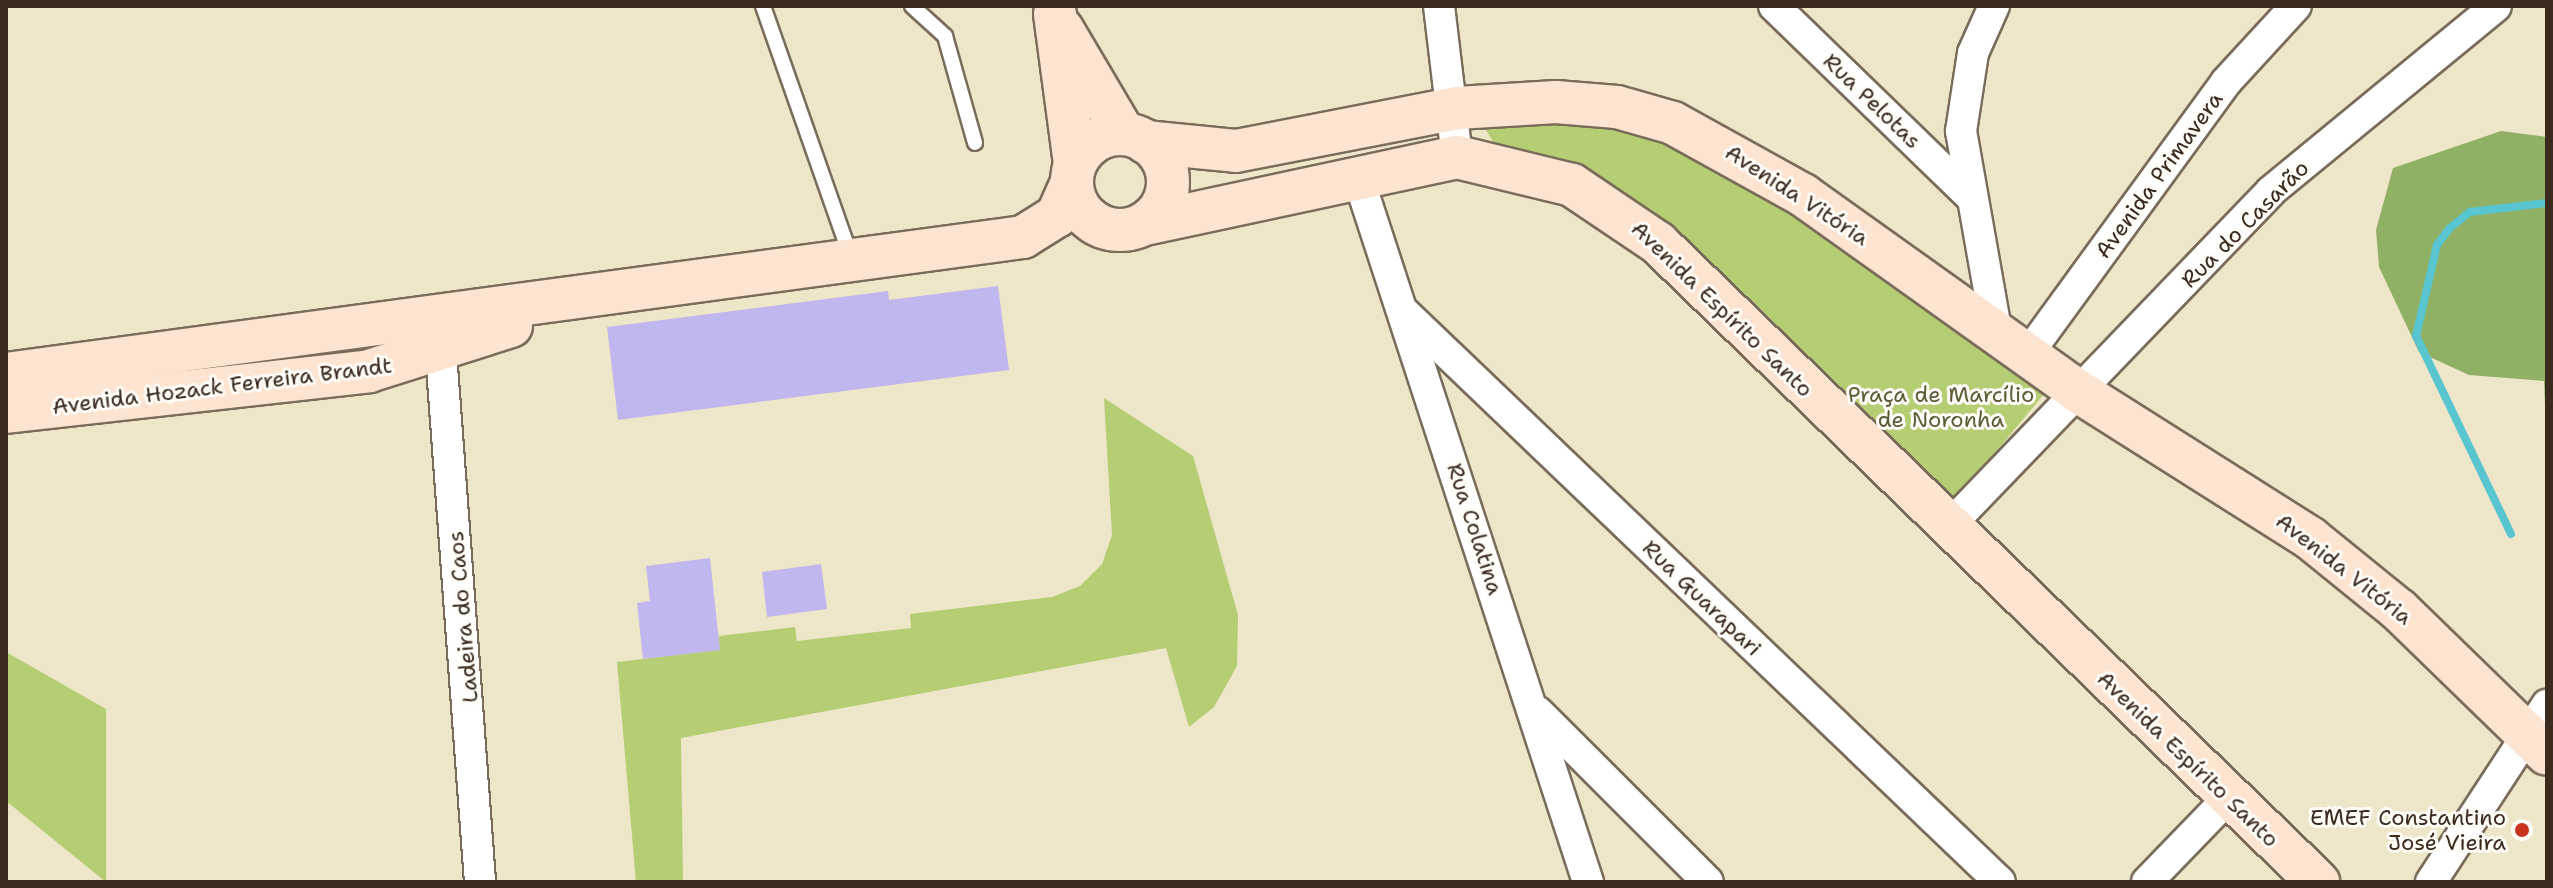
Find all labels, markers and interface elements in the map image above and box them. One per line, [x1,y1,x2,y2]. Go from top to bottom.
street label: Rua Pelotas [1818,48,1926,154]
street label: Avenida Primavera [2090,87,2228,263]
street label: Avenida Vitória [1720,139,1874,251]
street label: Rua do Casarão [2176,155,2314,293]
street label: Avenida Espírito Santo [1626,215,1818,403]
street label: Avenida Hozack Ferreira Brandt [51,352,393,420]
park label: Praça de Marcílio de Noronha [1848,381,2034,432]
street label: Rua Colatina [1441,460,1509,598]
street label: Avenida Vitória [2271,508,2417,630]
street label: Ladeira do Caos [442,530,484,704]
street label: Rua Guarapari [1637,535,1767,661]
street label: Avenida Espírito Santo [2092,665,2284,853]
place label: EMEF Constantino José Vieira [2310,804,2506,856]
marker: EMEF Constantino José Vieira [2513,821,2531,839]

